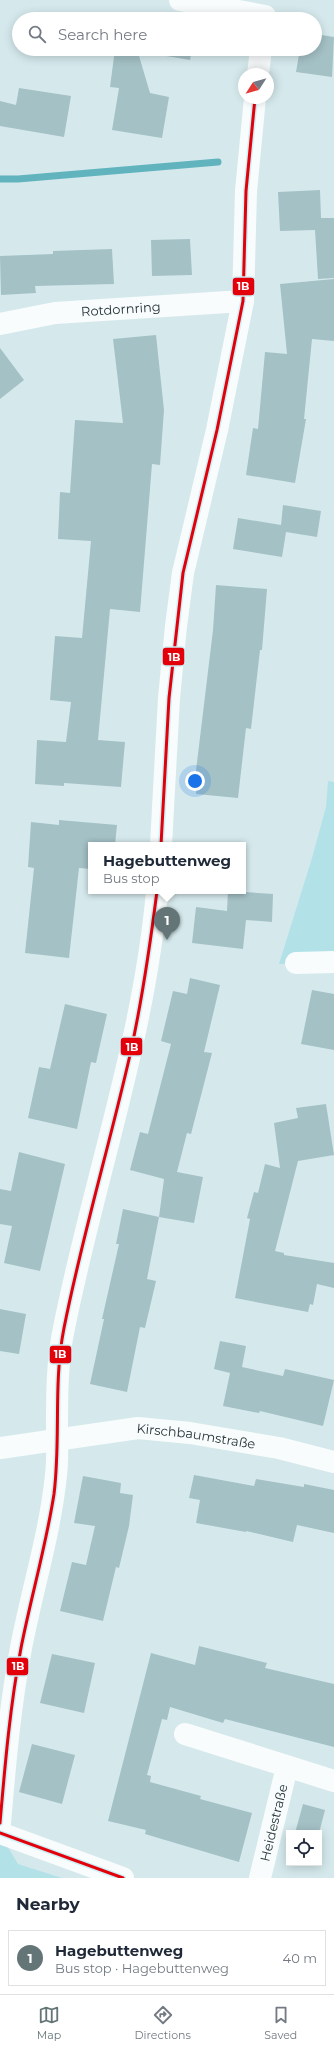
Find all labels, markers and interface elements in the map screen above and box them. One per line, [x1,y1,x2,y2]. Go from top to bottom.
search box [12,12,322,56]
icon: search [26,23,48,45]
text: Search here [58,25,147,44]
north arrow [238,68,274,104]
line badge: 1B [232,277,255,296]
text: 1B [237,279,249,293]
street label: Rotdornring [80,298,161,319]
line badge: 1B [162,647,185,666]
text: 1B [168,650,180,664]
your location [185,771,205,791]
popup [88,842,246,894]
text: Hagebuttenweg [103,851,231,870]
text: Bus stop [103,870,160,886]
pin: 1 [154,907,180,940]
line badge: 1B [120,1037,143,1056]
text: 1B [126,1040,138,1054]
line badge: 1B [49,1345,72,1364]
text: 1B [54,1347,66,1361]
street label: Kirschbaumstraße [136,1420,257,1452]
line badge: 1B [6,1657,29,1676]
text: 1B [12,1659,24,1673]
street label: Heidestraße [256,1782,291,1863]
map controls [286,1830,322,1866]
button: locate [286,1830,322,1866]
text: Nearby [16,1894,80,1914]
text: Hagebuttenweg [55,1941,183,1960]
text: 1 [27,1950,33,1966]
text: 40 m [283,1950,317,1966]
text: Bus stop · Hagebuttenweg [55,1960,229,1976]
tab: Map [37,2004,61,2042]
tab: Directions [135,2004,191,2042]
tab: Saved [264,2004,297,2042]

